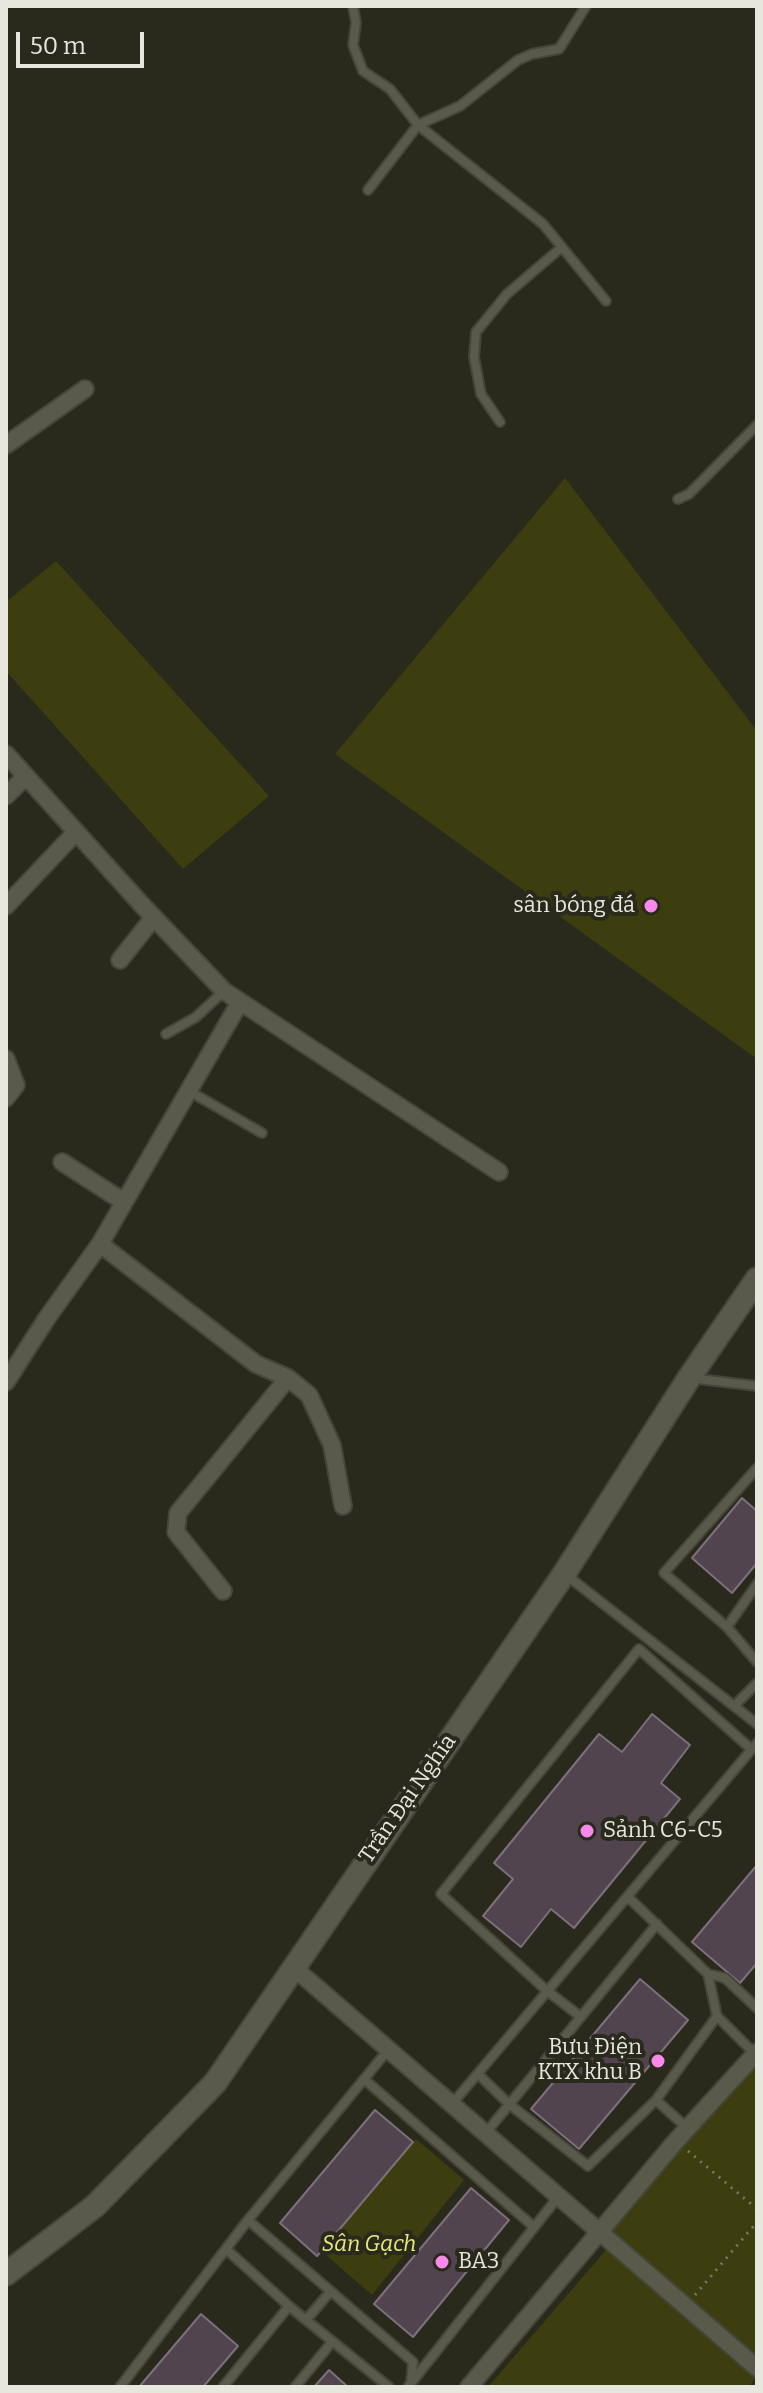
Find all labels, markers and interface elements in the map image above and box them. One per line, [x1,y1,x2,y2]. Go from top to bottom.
scale bar [20,16,148,66]
text: 50 m [30,32,86,60]
place label: sân bóng đá [513,893,635,919]
marker: sân bóng đá [642,897,660,915]
street label: Trần Đại Nghĩa [354,1730,462,1868]
place label: Sảnh C6-C5 [603,1818,723,1844]
marker: Sảnh C6-C5 [578,1822,596,1840]
place label: Bưu Điện KTX khu B [538,2035,642,2086]
marker: Bưu Điện KTX khu B [649,2052,667,2070]
park label: Sân Gạch [322,2232,416,2258]
place label: BA3 [458,2249,499,2275]
marker: BA3 [433,2253,451,2271]

